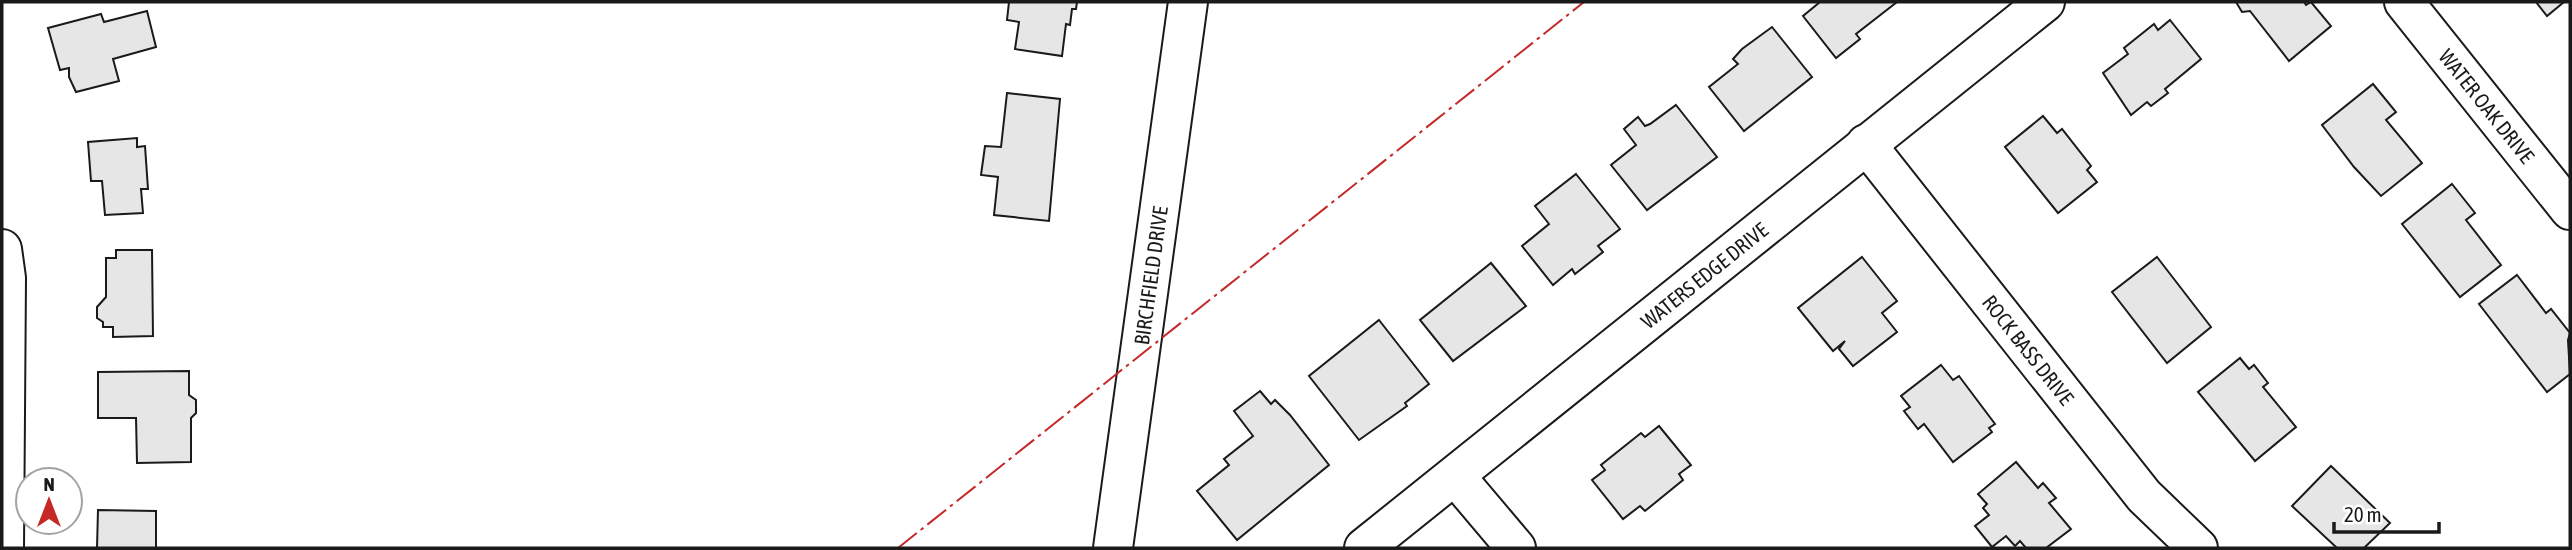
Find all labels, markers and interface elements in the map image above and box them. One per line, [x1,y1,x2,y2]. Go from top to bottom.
street label: WATER OAK DRIVE [2434,44,2540,168]
street label: BIRCHFIELD DRIVE [1129,205,1172,346]
street label: WATERS EDGE DRIVE [1636,217,1772,333]
street label: ROCK BASS DRIVE [1978,290,2079,409]
north arrow [14,466,84,536]
text: N [43,473,55,495]
scale bar [2334,490,2439,534]
text: 20 m [2344,502,2382,526]

